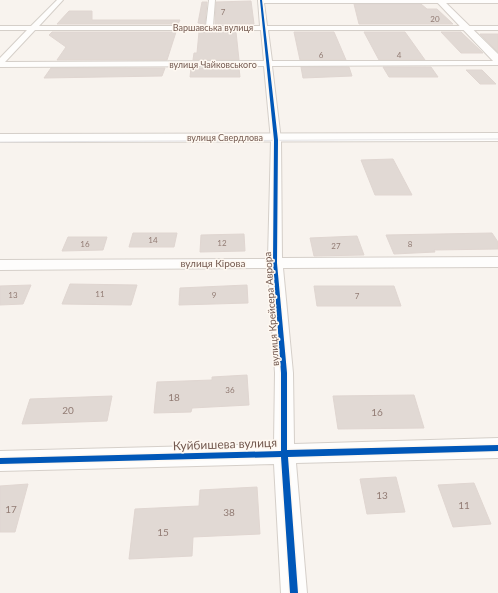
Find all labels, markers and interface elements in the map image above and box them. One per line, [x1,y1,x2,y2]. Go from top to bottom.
house number: 7 [221,7,226,17]
house number: 20 [430,14,440,24]
street label: Варшавська вулиця [173,22,253,33]
house number: 6 [319,50,324,60]
house number: 4 [397,50,402,60]
street label: вулиця Чайковського [169,59,257,70]
street label: вулиця Свердлова [187,132,263,143]
house number: 14 [148,235,158,245]
house number: 12 [217,238,227,248]
house number: 16 [80,239,90,249]
house number: 8 [408,239,413,249]
house number: 27 [331,241,341,251]
street label: вулиця Крейсера Аврора [261,251,281,367]
street label: вулиця Кірова [181,257,245,269]
house number: 11 [95,289,105,299]
house number: 13 [8,290,18,300]
house number: 9 [212,290,217,300]
house number: 7 [355,291,360,301]
house number: 36 [225,385,235,395]
house number: 18 [168,391,180,403]
house number: 20 [62,404,74,416]
house number: 16 [371,406,383,418]
street label: Куйбишева вулиця [173,435,277,453]
house number: 13 [376,489,388,501]
house number: 11 [458,499,470,511]
house number: 17 [5,503,17,515]
house number: 38 [223,506,235,518]
house number: 15 [157,526,169,538]

